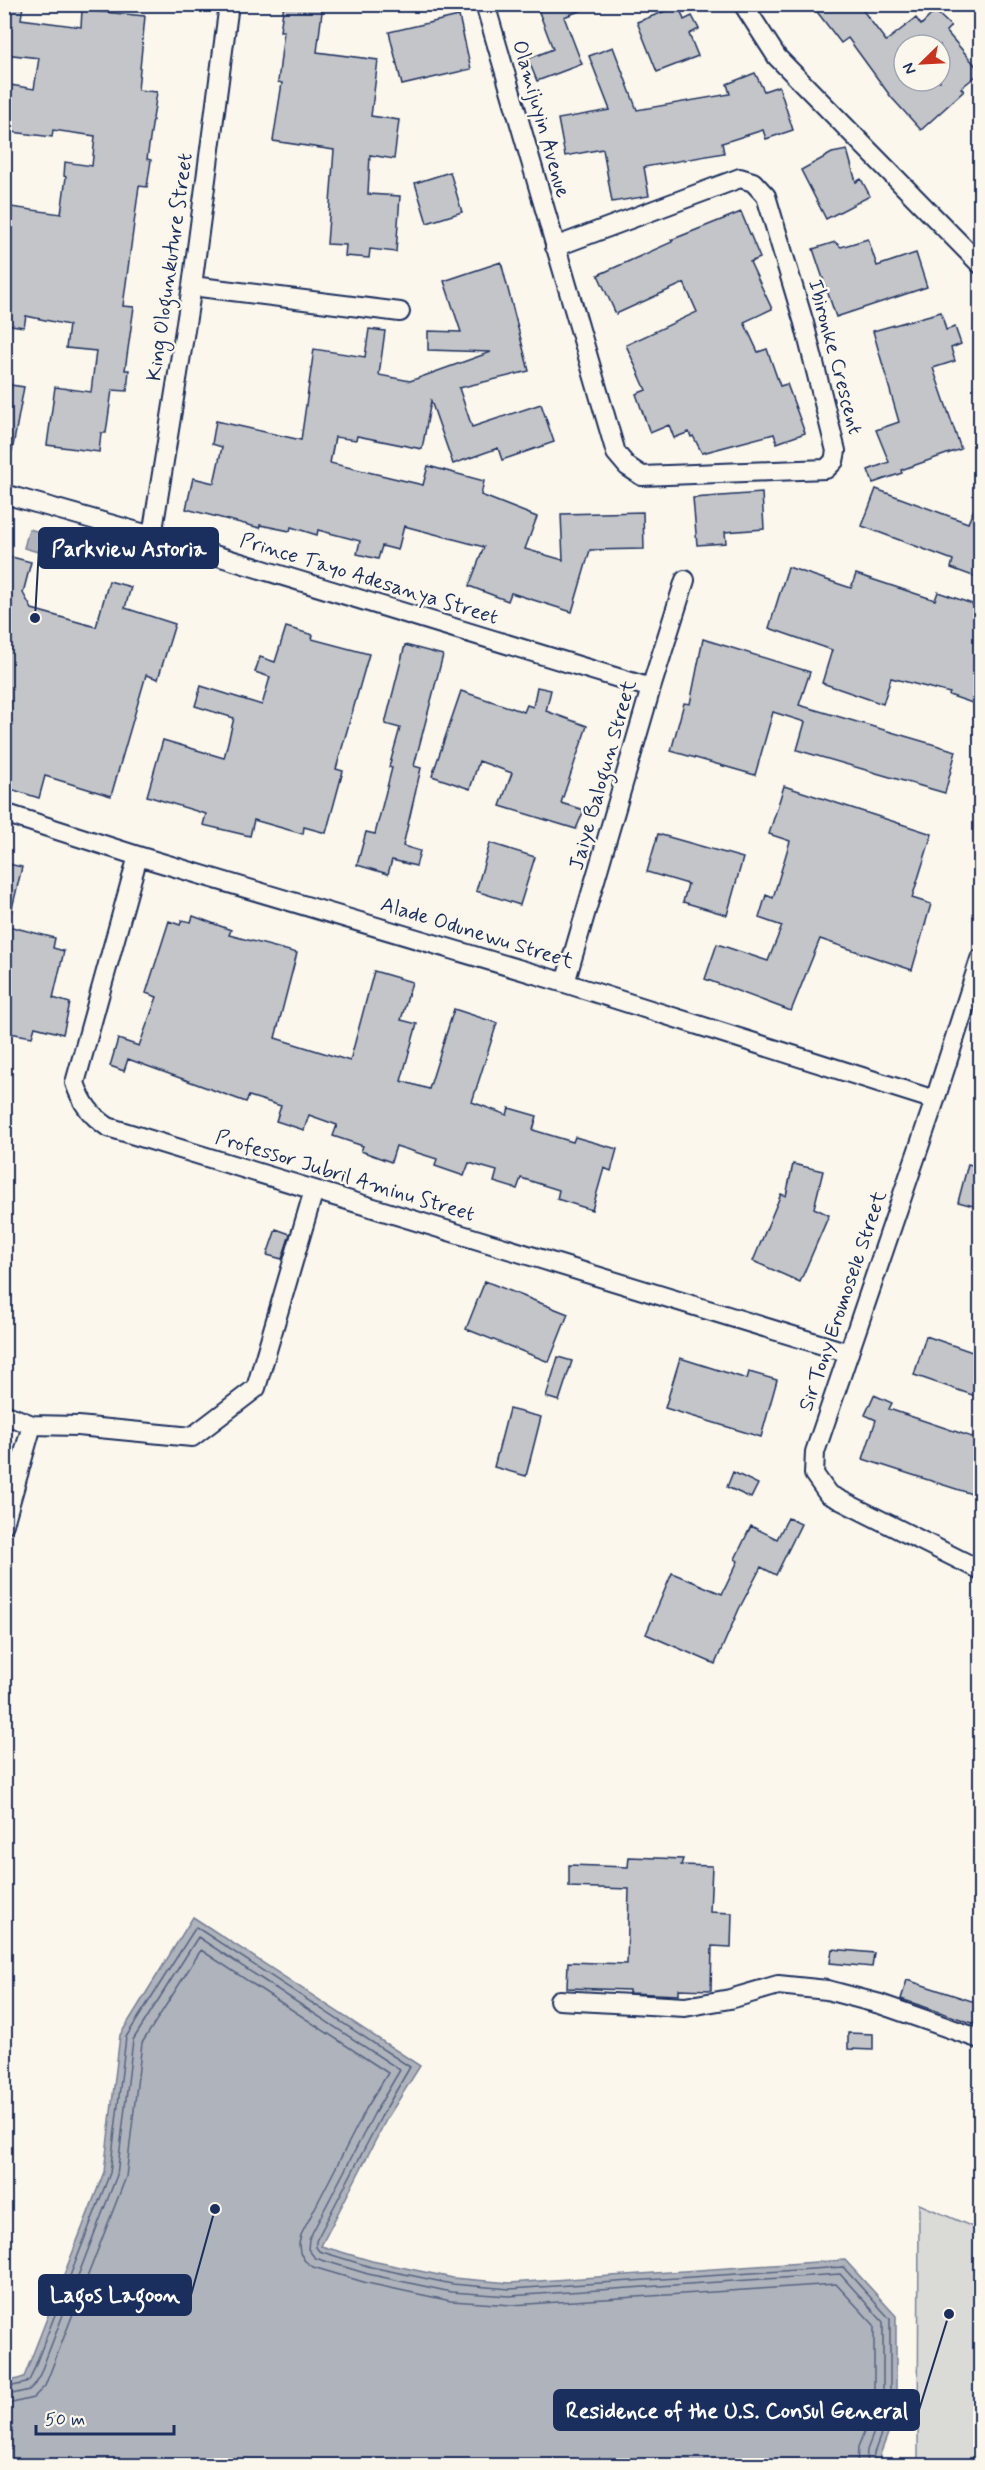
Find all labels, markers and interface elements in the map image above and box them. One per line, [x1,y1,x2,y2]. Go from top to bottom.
north arrow [892,33,952,93]
street label: Olamijuyin Avenue [505,37,577,201]
text: N [898,59,921,78]
street label: King Ologunkuture Street [140,151,202,383]
street label: Ibironke Crescent [801,276,869,438]
street label: Prince Tayo Adesanya Street [236,526,502,632]
callout: Parkview Astoria [39,528,218,568]
text: Parkview Astoria [52,536,207,564]
street label: Jaiye Balogun Street [562,676,646,874]
street label: Alade Odunewu Street [377,890,578,976]
street label: Professor Jubril Aminu Street [212,1123,478,1229]
street label: Sir Tony Eromosele Street [792,1186,894,1415]
callout: Lagos Lagoon [39,2275,191,2315]
text: Lagos Lagoon [50,2282,181,2314]
callout: Residence of the U.S. Consul General [554,2390,919,2430]
scale bar [36,2398,174,2436]
text: Residence of the U.S. Consul General [566,2398,909,2426]
text: 50 m [45,2408,85,2432]

